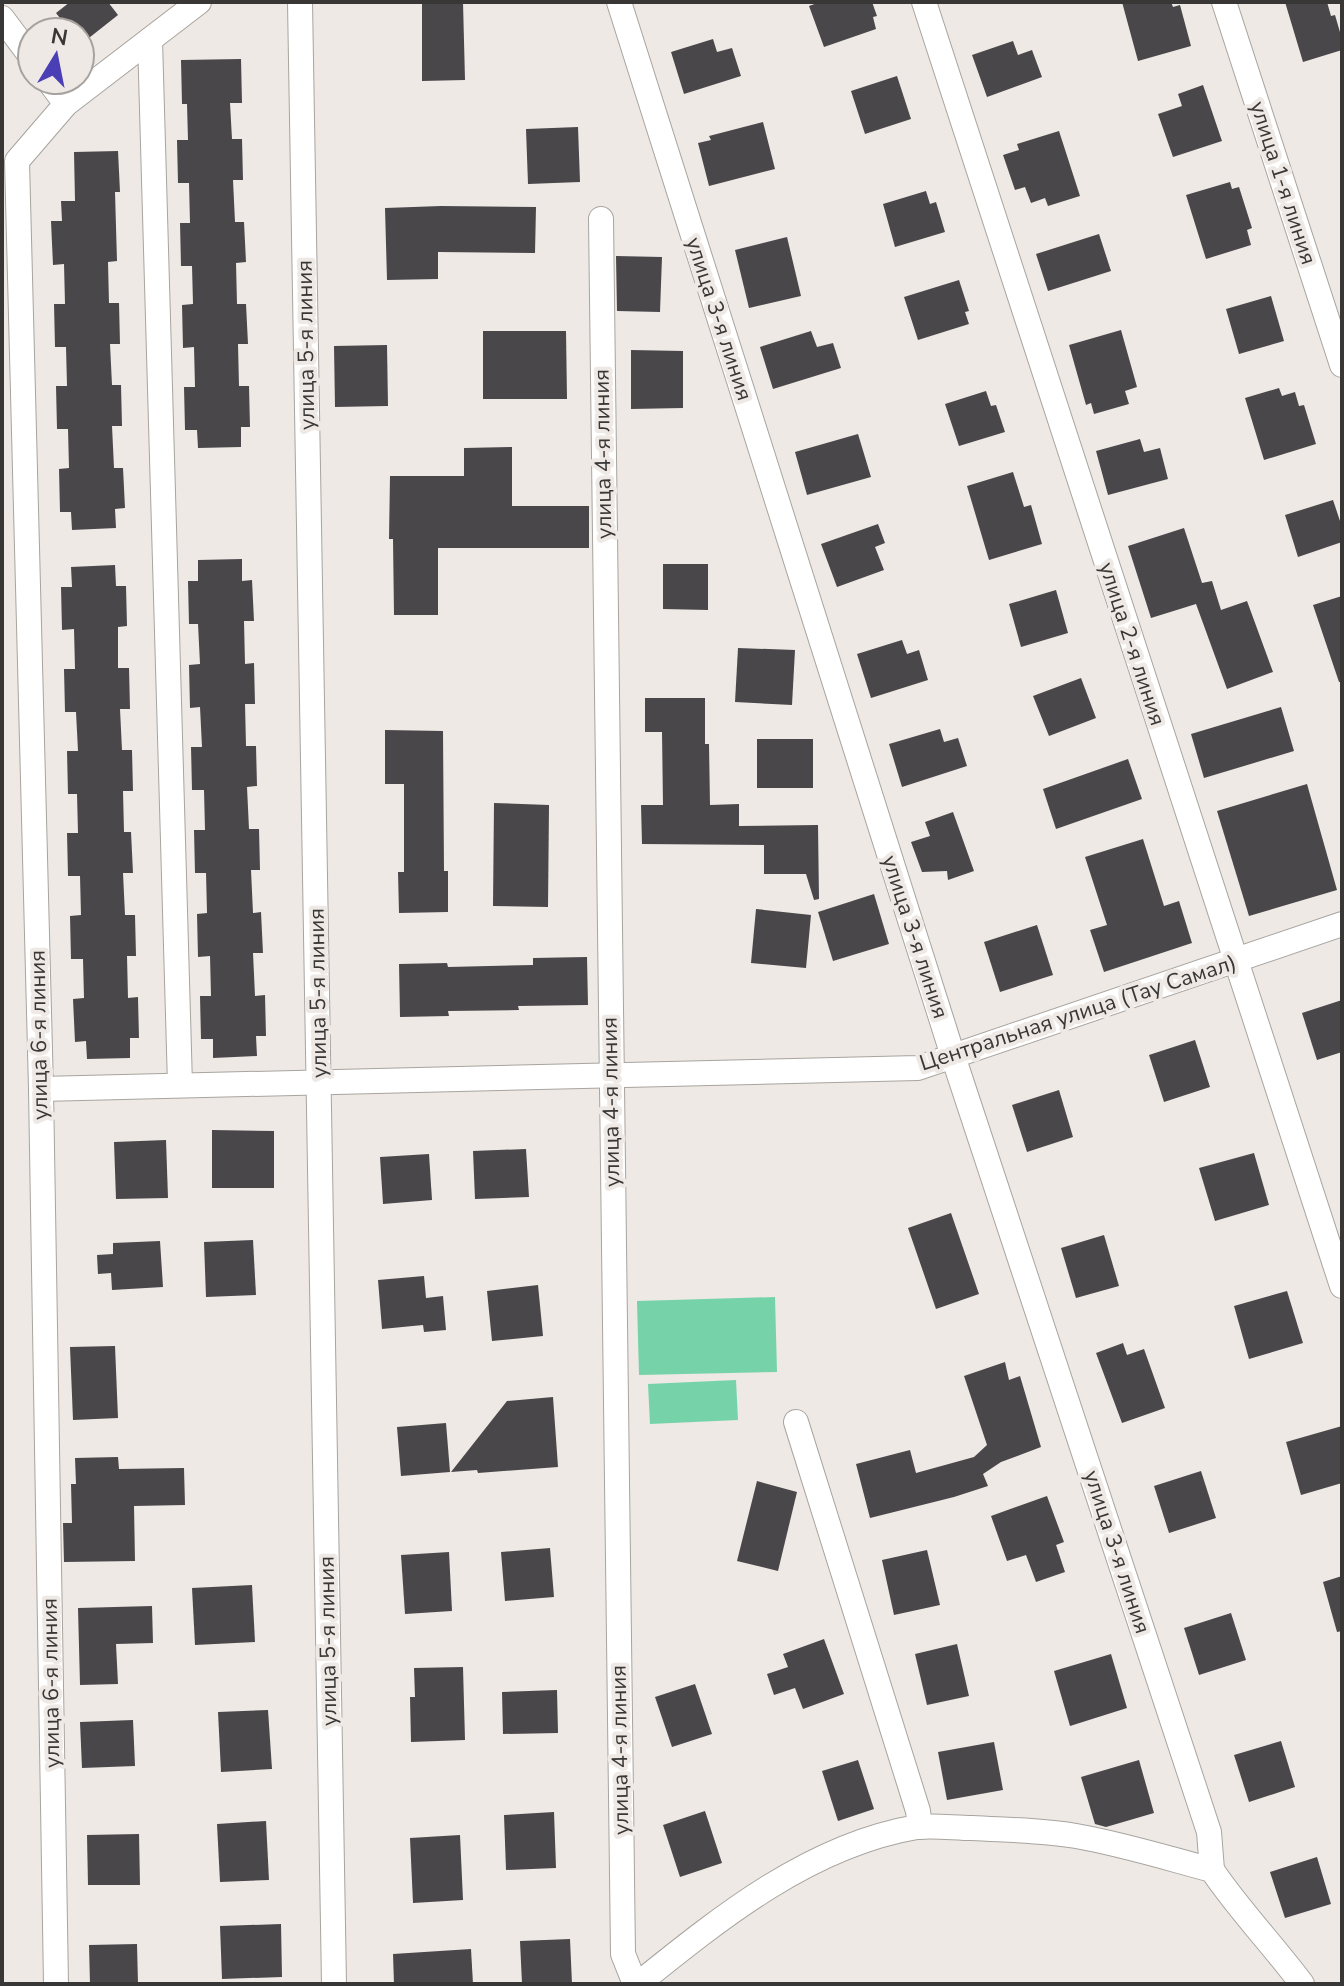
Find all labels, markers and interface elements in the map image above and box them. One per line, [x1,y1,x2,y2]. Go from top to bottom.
north arrow [16,16,96,96]
text: N [49,21,70,53]
street label: улица 1-я линия [1242,97,1324,269]
street label: улица 3-я линия [678,233,760,405]
street label: улица 5-я линия [290,260,322,430]
street label: улица 4-я линия [587,369,619,539]
street label: улица 2-я линия [1091,558,1173,730]
street label: улица 3-я линия [874,851,956,1023]
street label: улица 5-я линия [302,908,334,1078]
street label: Центральная улица (Тау Самал) [916,948,1240,1078]
street label: улица 6-я линия [23,950,55,1120]
street label: улица 4-я линия [595,1017,627,1187]
street label: улица 3-я линия [1076,1466,1158,1638]
street label: улица 5-я линия [312,1556,344,1726]
street label: улица 6-я линия [35,1598,67,1768]
street label: улица 4-я линия [604,1665,636,1835]

